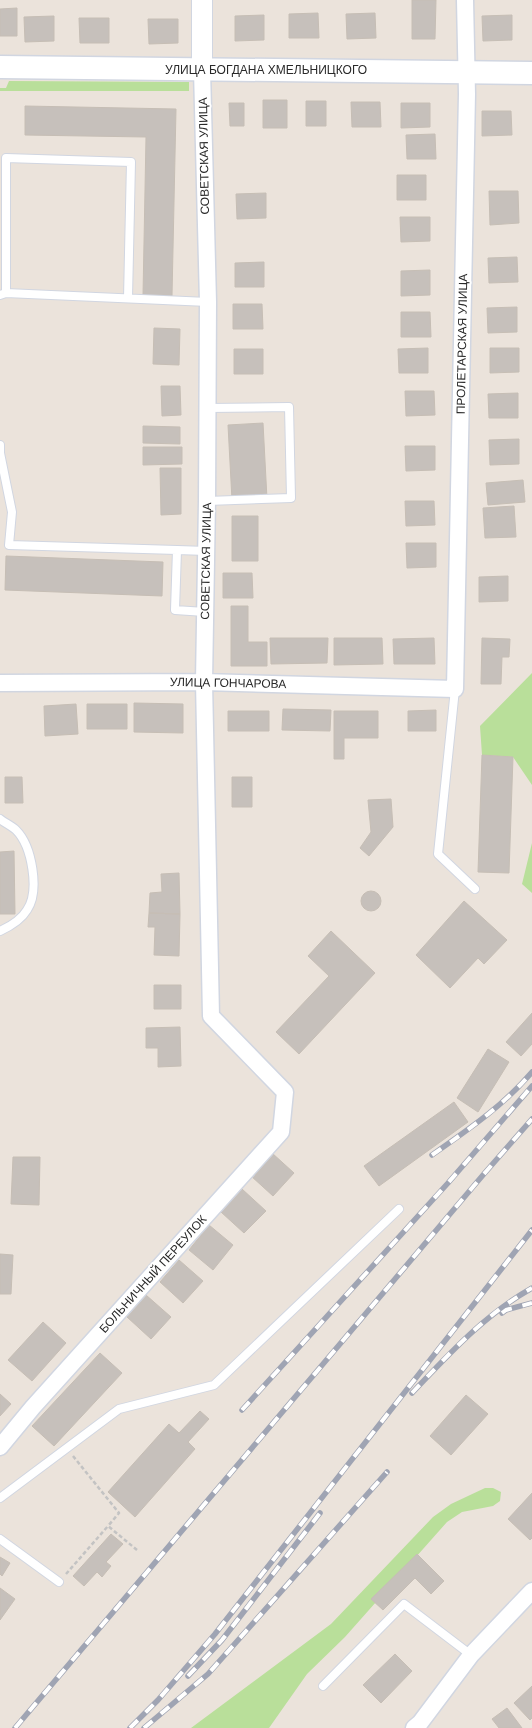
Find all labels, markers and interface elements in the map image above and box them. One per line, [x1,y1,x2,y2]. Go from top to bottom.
street label: УЛИЦА БОГДАНА ХМЕЛЬНИЦКОГО [165,63,367,77]
street label: СОВЕТСКАЯ УЛИЦА [196,97,212,215]
street label: ПРОЛЕТАРСКАЯ УЛИЦА [454,274,470,414]
street label: СОВЕТСКАЯ УЛИЦА [198,502,214,620]
street label: УЛИЦА ГОНЧАРОВА [170,675,286,691]
street label: БОЛЬНИЧНЫЙ ПЕРЕУЛОК [96,1212,209,1336]

